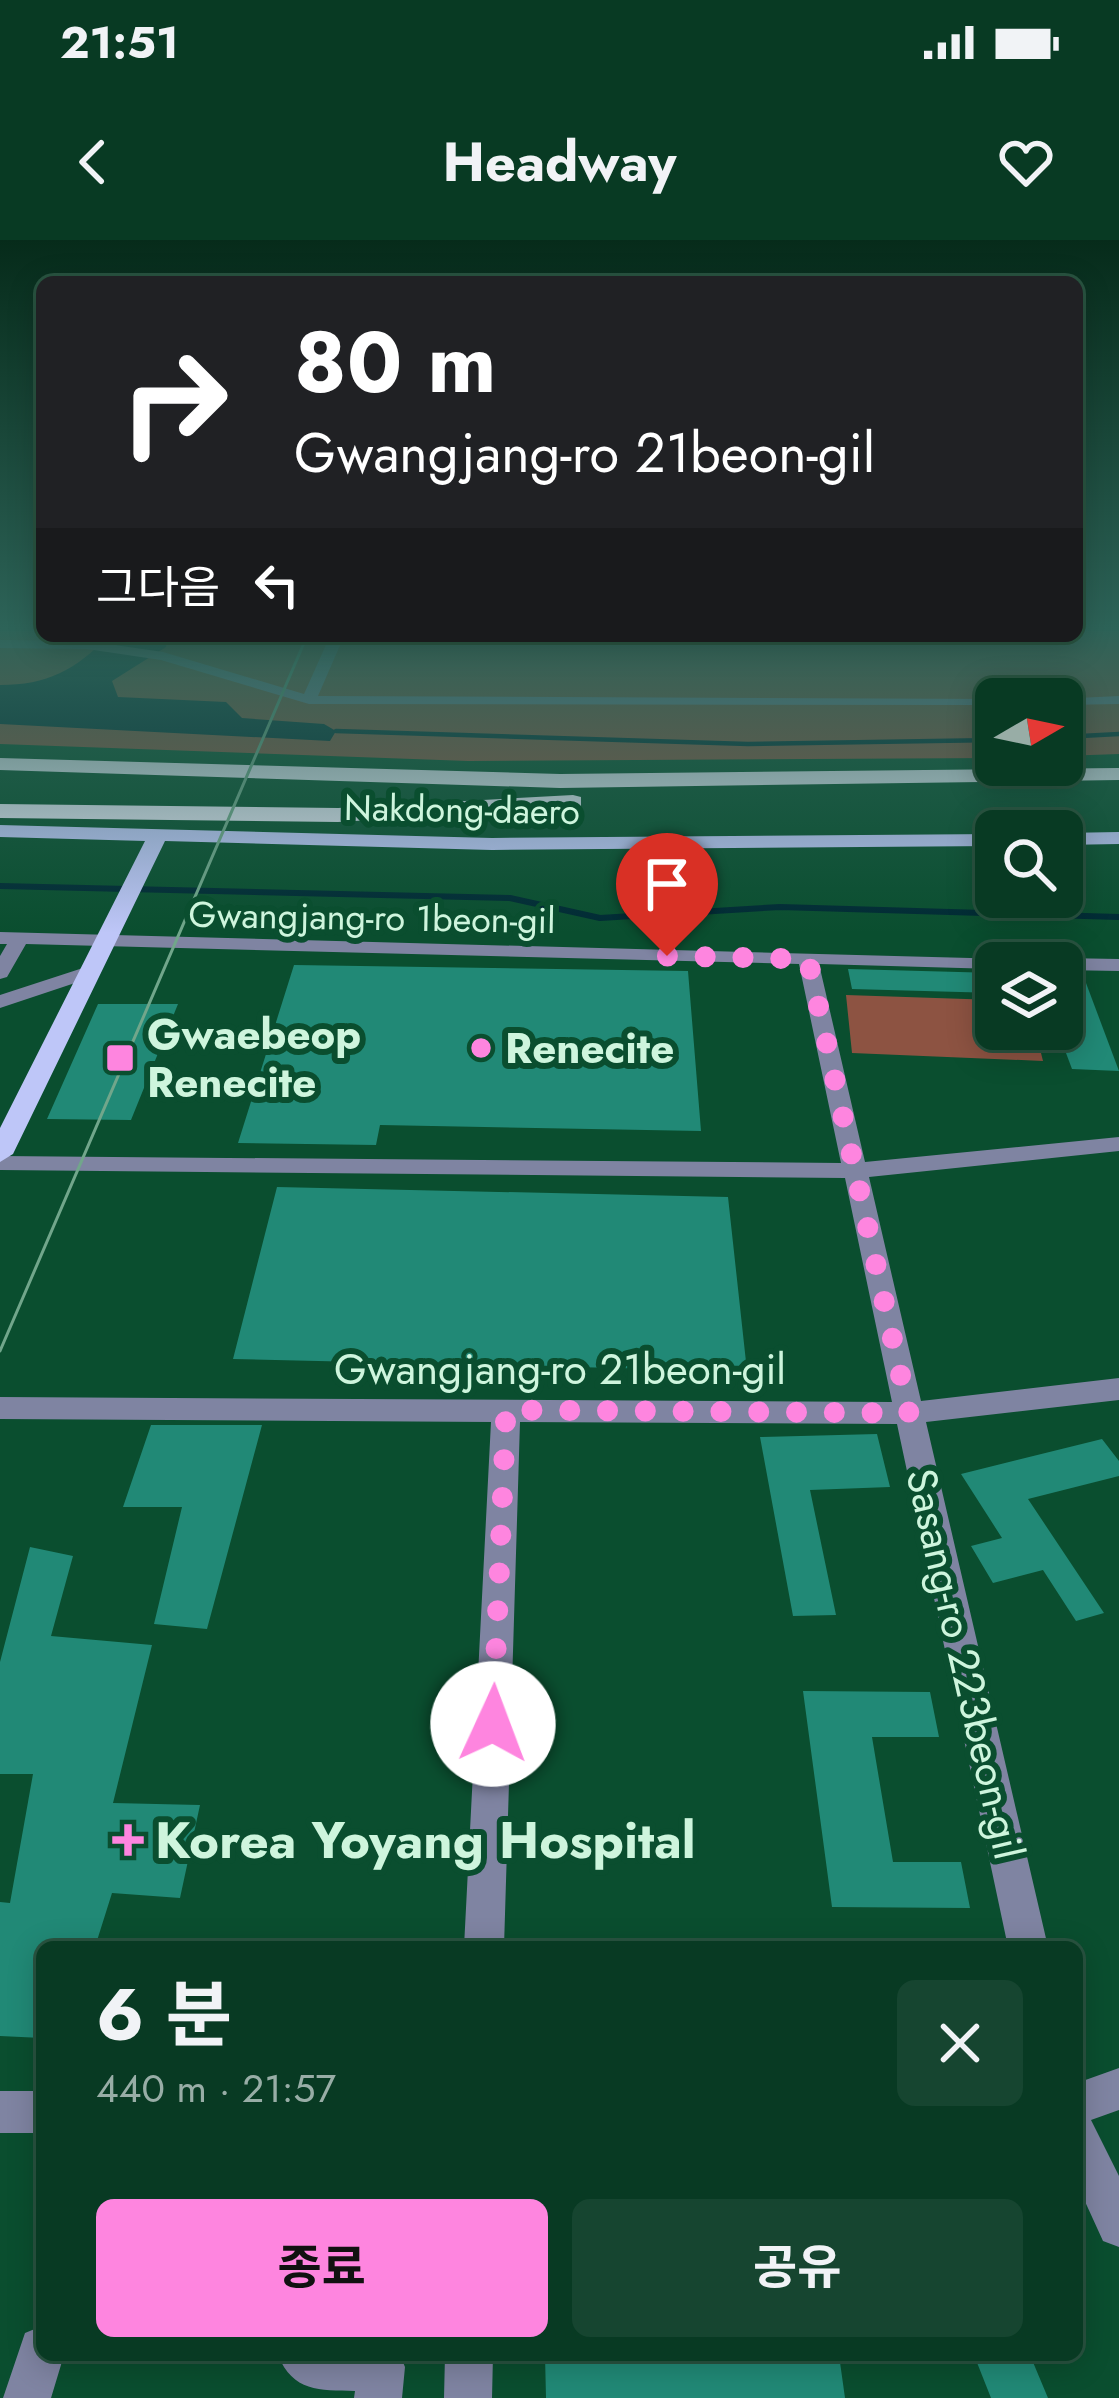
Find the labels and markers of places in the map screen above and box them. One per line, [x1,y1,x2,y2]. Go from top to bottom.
pin [616,833,718,956]
place label: Gwaebeop Renecite [147,1004,361,1113]
place label: Renecite [505,1018,674,1079]
marker: Renecite [468,1035,494,1061]
marker: Gwaebeop Renecite [104,1042,136,1074]
place label: Korea Yoyang Hospital [155,1803,696,1877]
marker: Korea Yoyang Hospital [112,1824,144,1856]

